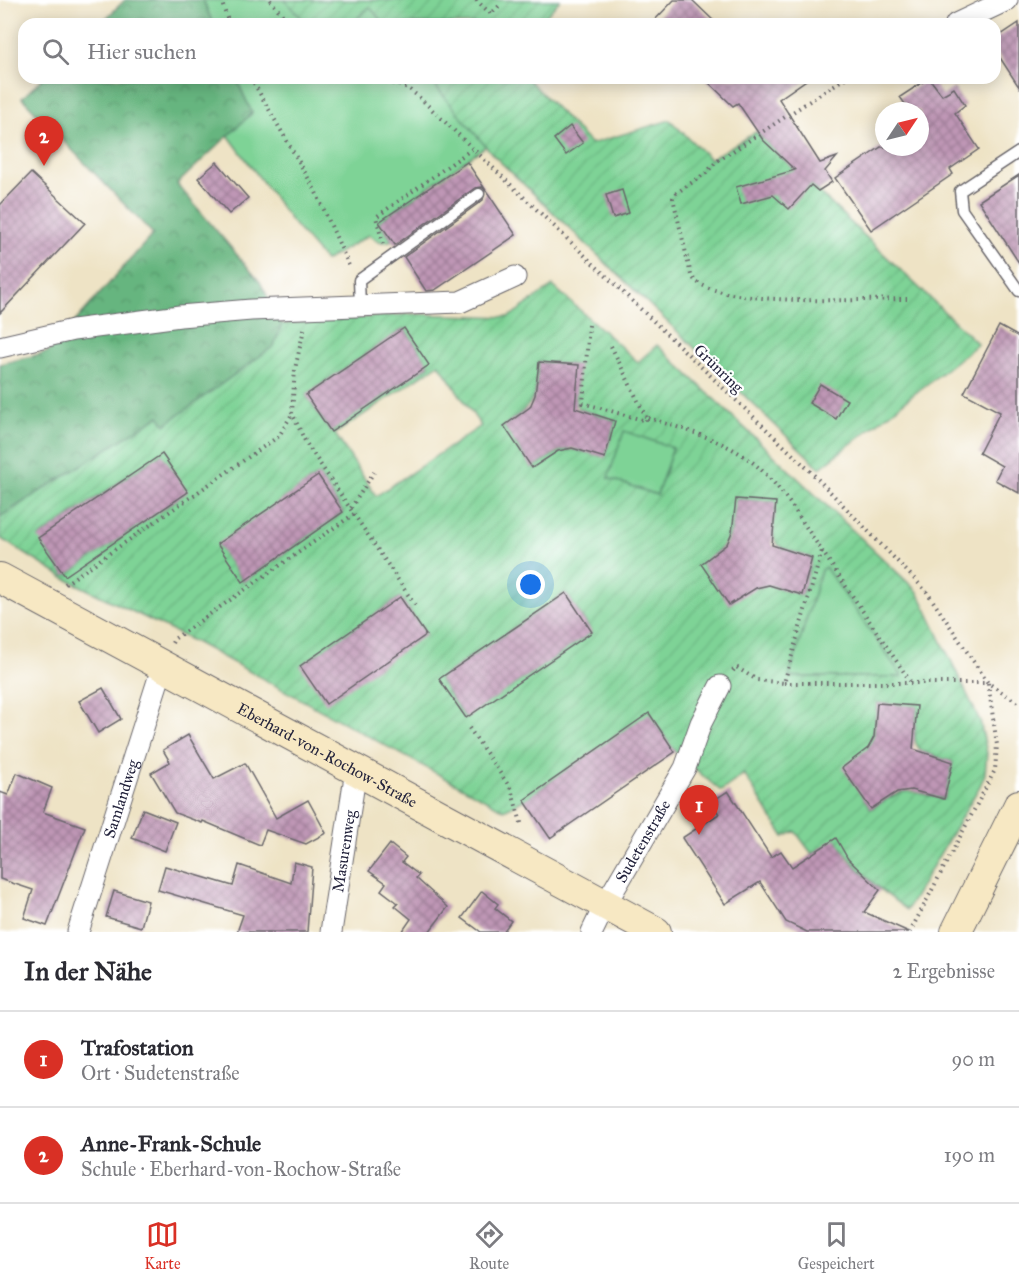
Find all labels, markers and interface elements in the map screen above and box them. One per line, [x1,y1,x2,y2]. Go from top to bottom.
search box [18,18,1001,84]
icon: search [39,35,72,68]
text: Hier suchen [87,38,196,65]
north arrow [875,102,929,156]
pin: 2 [24,116,63,166]
street label: Grünring [689,340,748,398]
your location [516,570,545,599]
street label: Eberhard-von-Rochow-Straße [234,699,421,812]
street label: Samlandweg [100,756,143,841]
pin: 1 [680,786,718,835]
street label: Sudetenstraße [611,796,675,886]
street label: Masurenweg [328,808,361,894]
text: In der Nähe [24,955,152,987]
text: 2 Ergebnisse [892,959,995,983]
text: Trafostation [81,1034,194,1061]
text: 1 [40,1047,47,1071]
text: 90 m [952,1047,995,1071]
text: Ort · Sudetenstraße [81,1061,240,1085]
text: Anne-Frank-Schule [81,1130,261,1157]
text: 2 [39,1143,48,1167]
text: 190 m [944,1143,995,1167]
text: Schule · Eberhard-von-Rochow-Straße [81,1157,401,1181]
tab: Karte [144,1218,181,1273]
tab: Route [469,1218,509,1273]
tab: Gespeichert [798,1218,875,1273]

